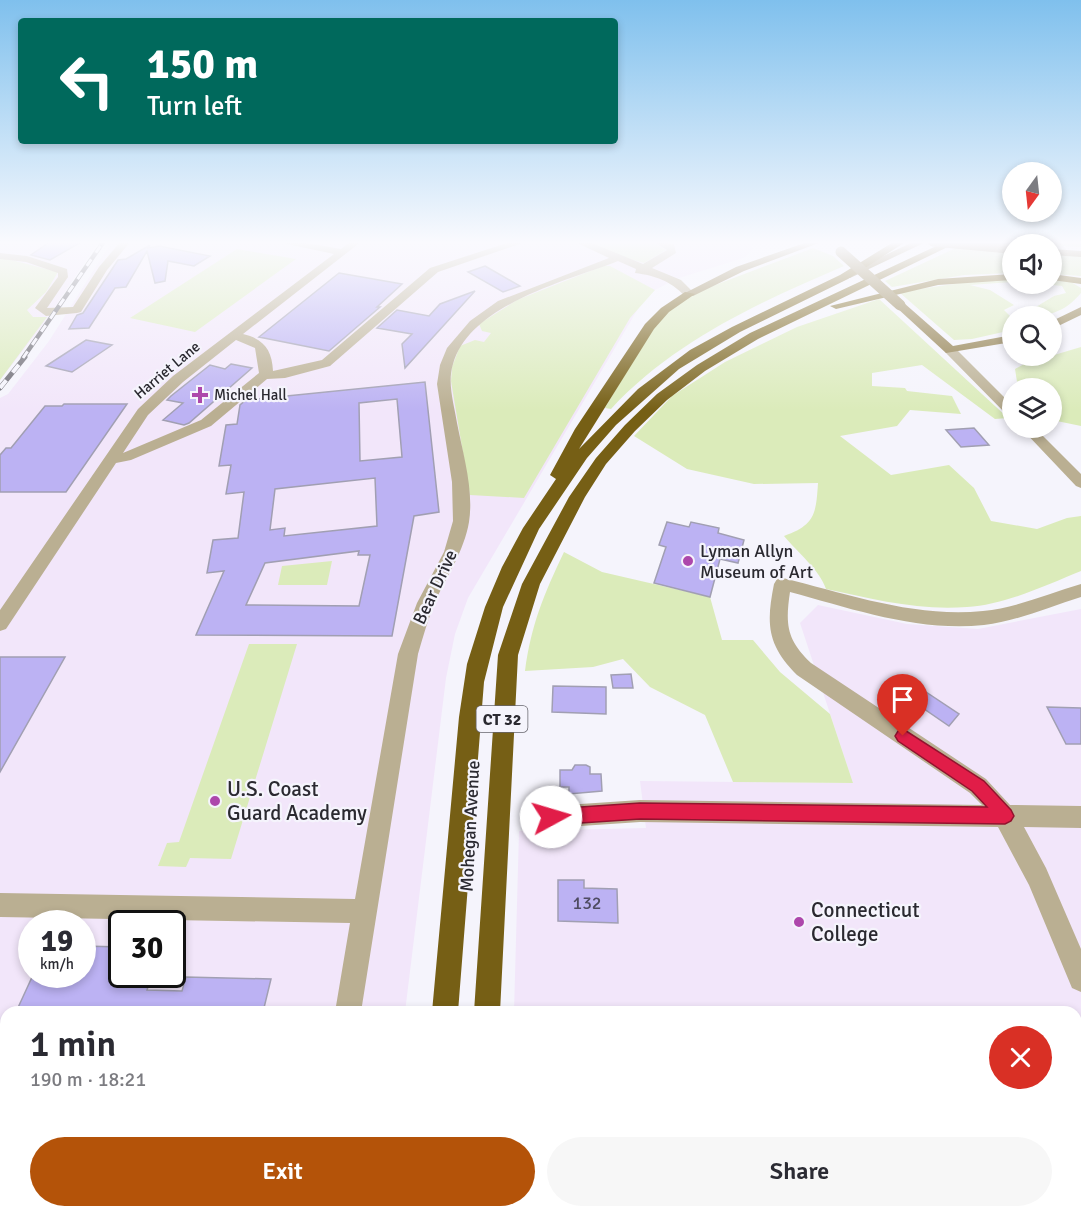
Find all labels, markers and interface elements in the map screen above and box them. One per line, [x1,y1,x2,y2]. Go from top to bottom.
text: 150 m [147,39,258,90]
icon: left [48,42,126,120]
text: Turn left [147,90,242,123]
north arrow [1002,162,1062,222]
map controls [1002,162,1062,438]
button: sound [1002,234,1062,294]
button: search [1002,306,1062,366]
street label: Harriet Lane [131,337,203,403]
button: layers [1002,378,1062,438]
marker: Michel Hall [191,386,209,404]
place label: Michel Hall [214,386,287,404]
place label: Lyman Allyn Museum of Art [700,540,813,583]
street label: Bear Drive [408,546,462,628]
marker: Lyman Allyn Museum of Art [681,554,695,568]
pin [877,674,928,736]
icon: arrive [886,683,919,716]
road number: CT 32 [476,706,528,732]
street label: Mohegan Avenue [456,760,484,892]
place label: U.S. Coast Guard Academy [227,776,367,826]
position arrow [519,785,583,849]
marker: U.S. Coast Guard Academy [208,794,222,808]
house number: 132 [572,892,602,914]
place label: Connecticut College [811,897,920,947]
speed limit sign: 30 [108,910,186,988]
marker: Connecticut College [792,915,806,929]
text: 19 [41,923,73,960]
text: km/h [40,955,74,973]
text: 1 min [30,1022,116,1067]
button: close [989,1026,1052,1089]
text: 190 m · 18:21 [30,1067,146,1092]
button: Exit [30,1137,535,1206]
button: Share [547,1137,1052,1206]

